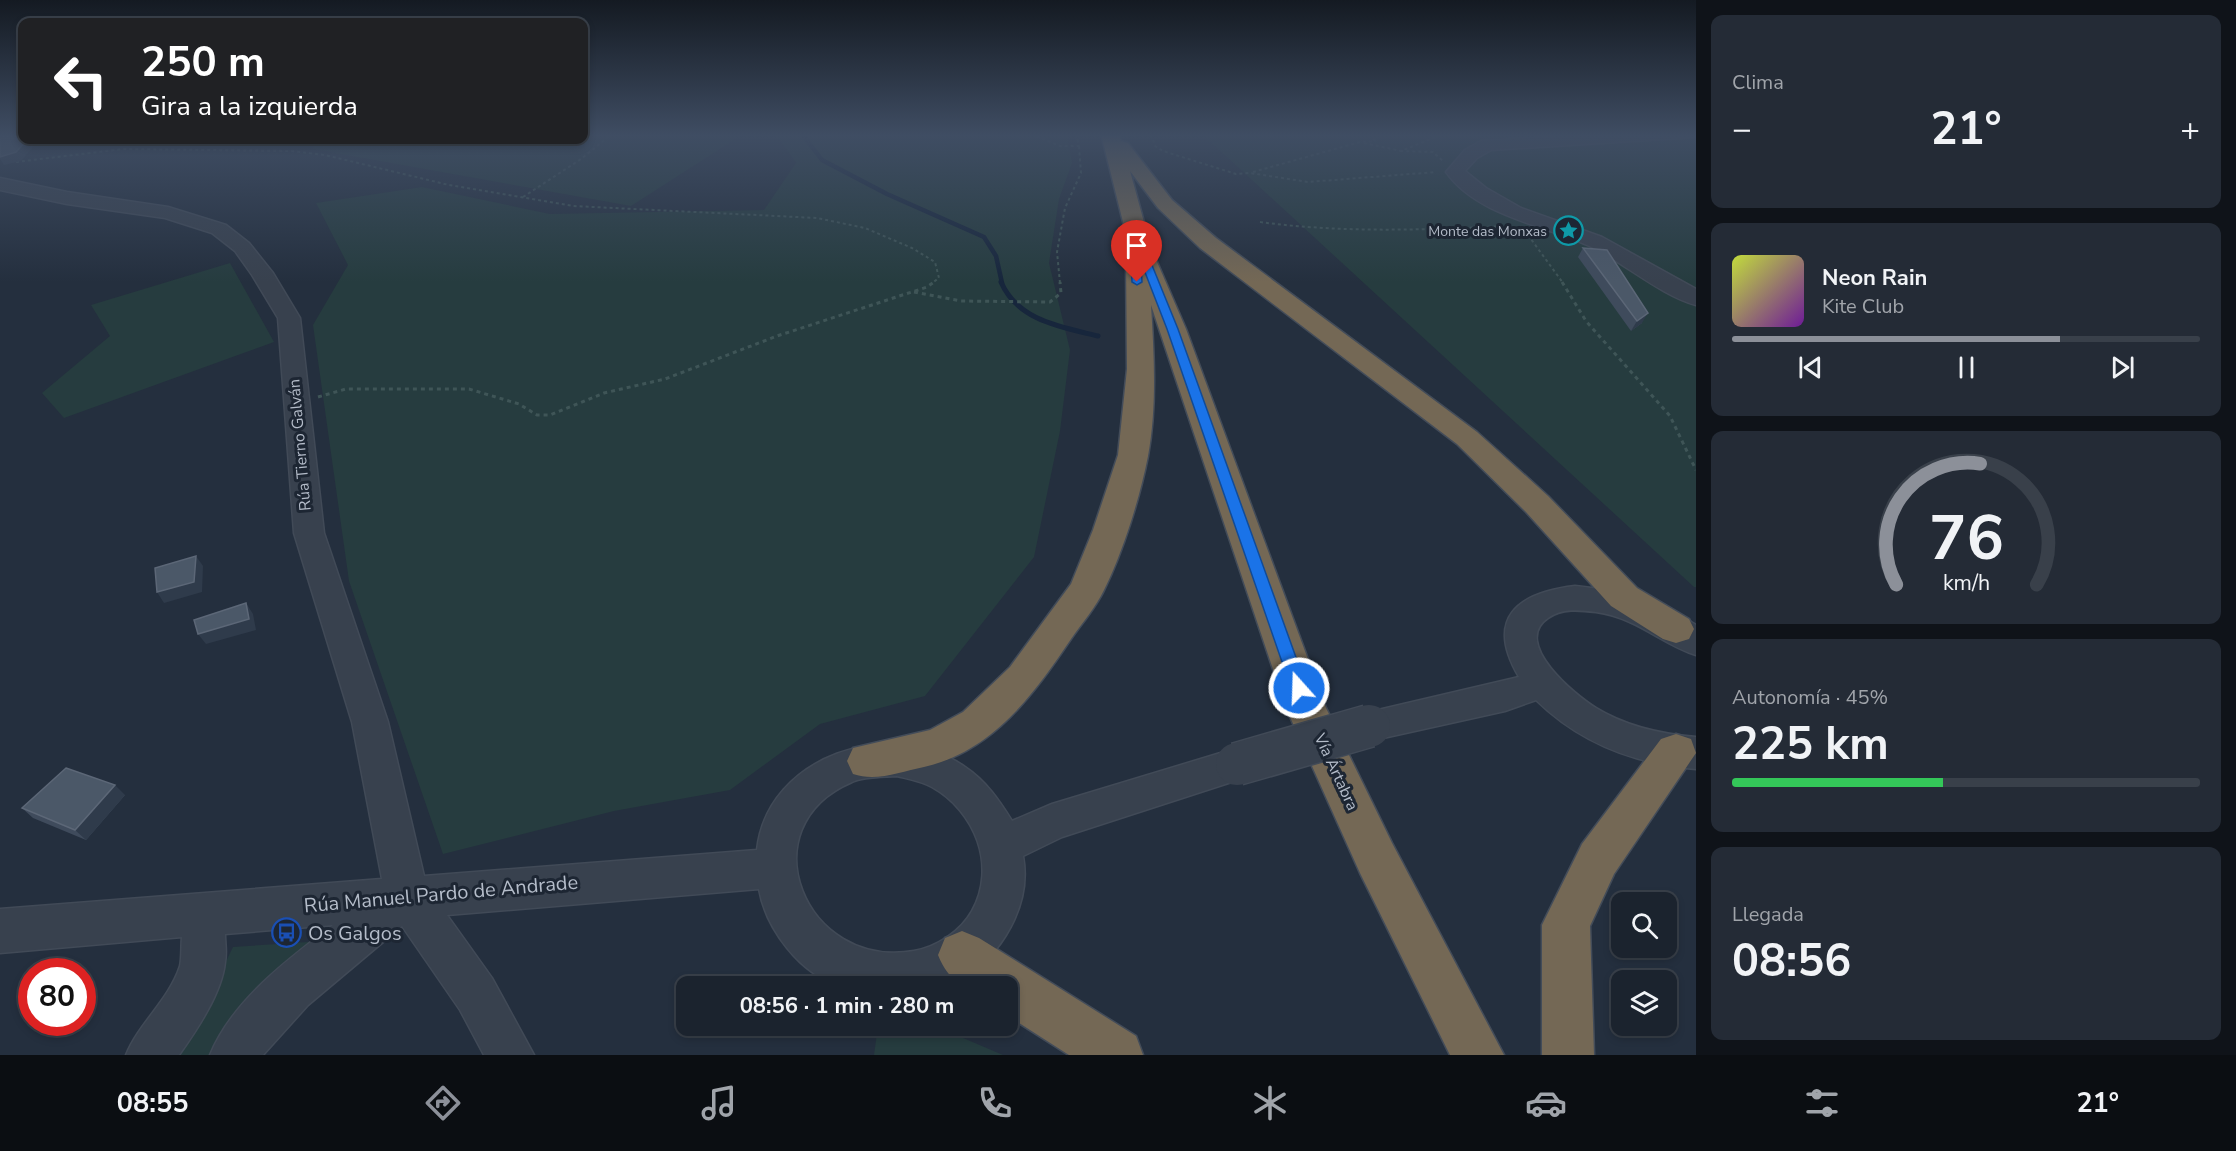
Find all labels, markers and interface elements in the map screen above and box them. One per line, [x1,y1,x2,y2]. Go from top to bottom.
text: 250 m [141,34,265,91]
icon: left [42,42,120,120]
text: Clima [1732,69,1784,96]
text: Gira a la izquierda [141,88,358,125]
text: 21° [1930,99,2002,160]
text: − [1732,107,1752,152]
text: + [2180,107,2200,152]
place icon: Monte das Monxas [1552,215,1584,247]
pin [1111,220,1162,282]
place label: Monte das Monxas [1428,222,1547,241]
icon: arrive [1120,229,1153,262]
text: Neon Rain [1822,263,1927,293]
text: Kite Club [1822,293,1904,320]
icon: previous [1794,351,1827,384]
icon: pause [1950,351,1983,384]
icon: next [2106,351,2139,384]
street label: Rúa Tierno Galván [283,378,317,512]
text: 76 [1929,496,2003,581]
text: km/h [1942,568,1990,598]
position arrow [1267,656,1331,720]
text: Autonomía · 45% [1732,684,1888,711]
text: 225 km [1732,714,1889,775]
street label: Vía Ártabra [1308,729,1363,814]
street label: Rúa Manuel Pardo de Andrade [303,869,579,919]
map controls [1611,892,1677,1036]
button: search [1611,892,1677,958]
text: Llegada [1732,901,1804,928]
bus stop icon: Os Galgos [271,917,303,949]
place label: Os Galgos [308,920,402,947]
text: 08:56 [1732,931,1851,992]
speed limit sign: 80 [18,958,96,1036]
button: layers [1611,970,1677,1036]
text: 08:56 · 1 min · 280 m [740,991,954,1021]
icon: directions [422,1082,464,1124]
icon: music [698,1082,740,1124]
icon: phone [974,1082,1016,1124]
icon: climate [1249,1082,1291,1124]
icon: car [1525,1082,1567,1124]
icon: filters [1801,1082,1843,1124]
text: 08:55 [117,1085,188,1122]
text: 21° [2076,1085,2119,1122]

